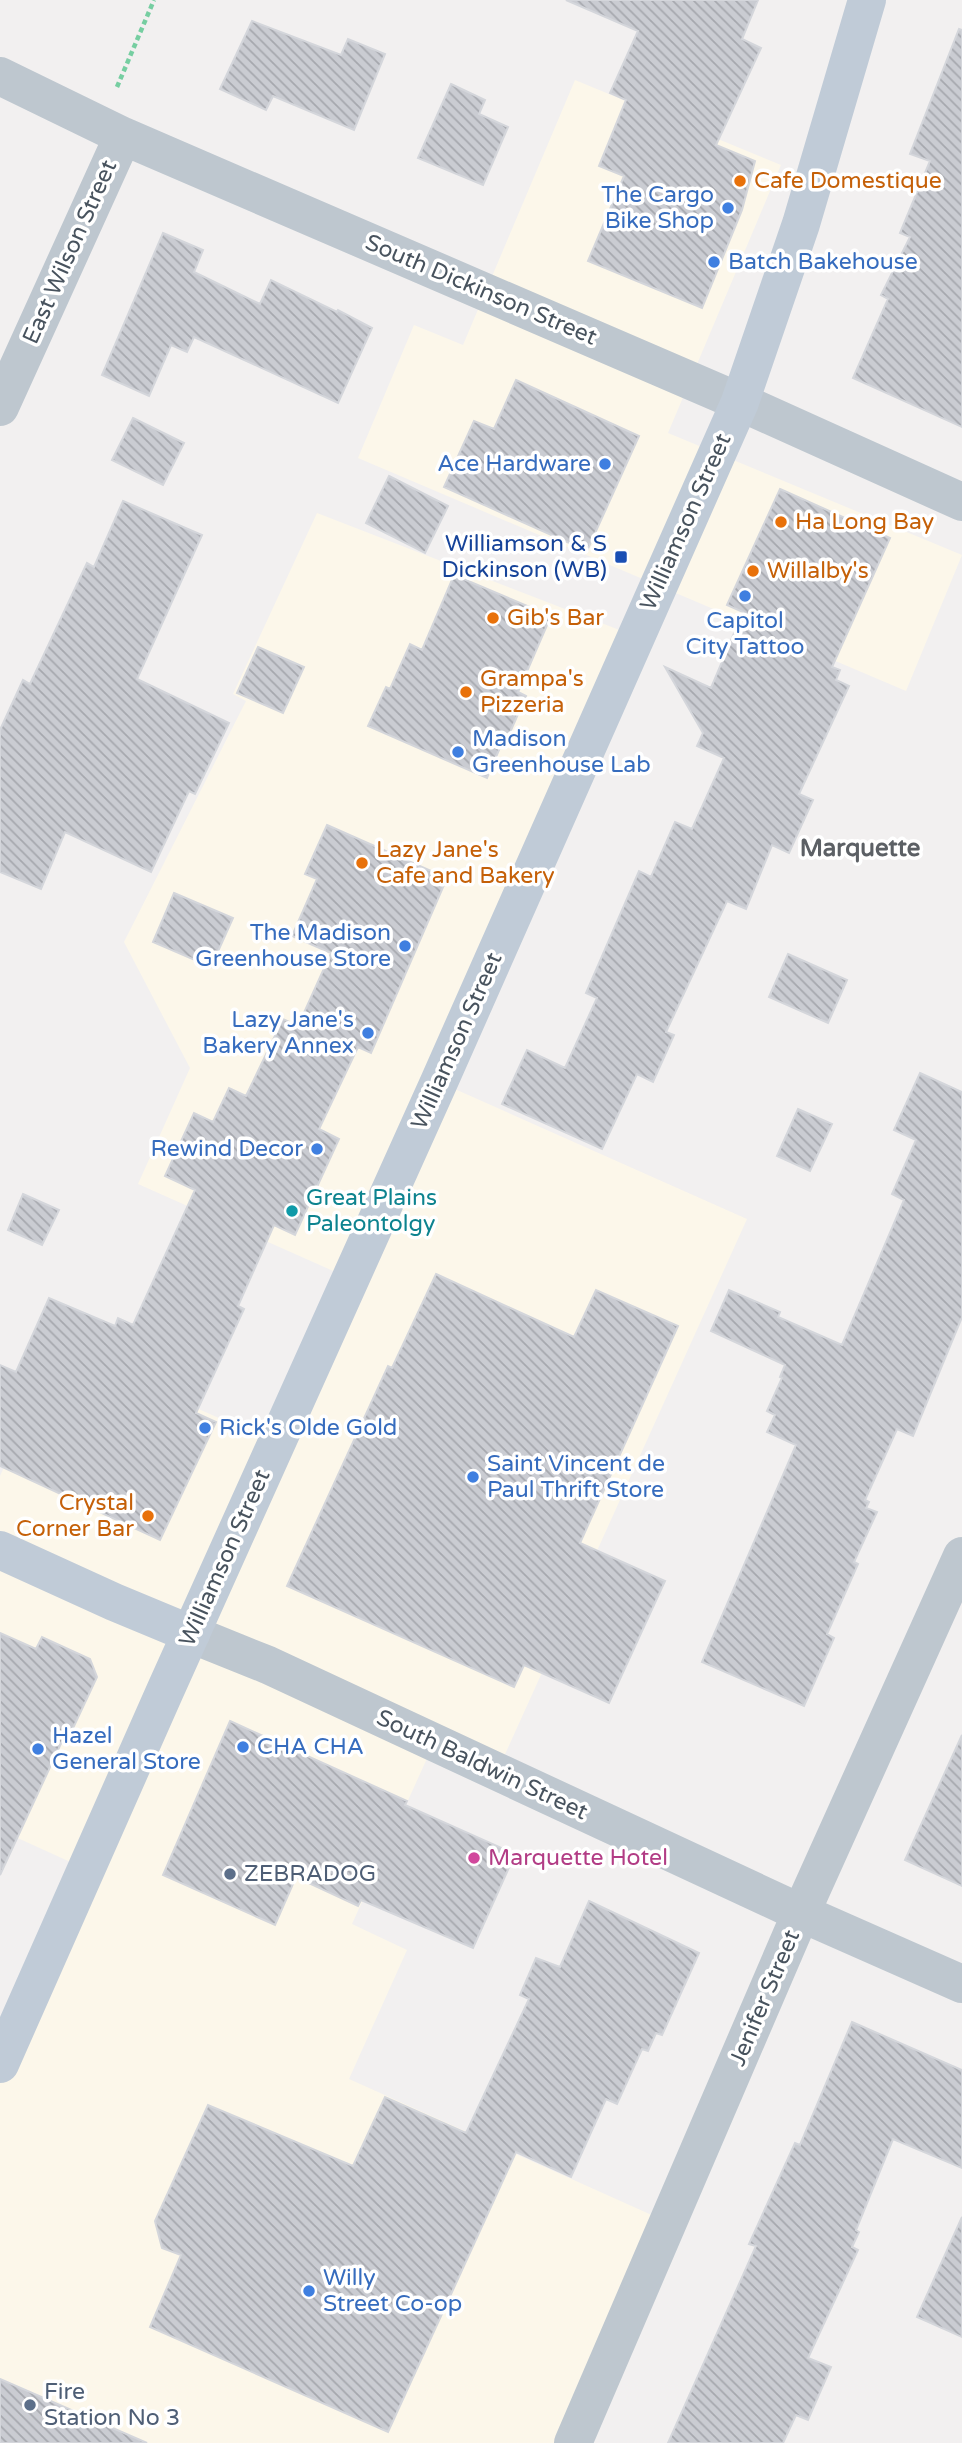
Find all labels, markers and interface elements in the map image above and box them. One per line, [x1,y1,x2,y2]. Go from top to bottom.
street label: East Wilson Street [17,156,123,348]
place label: Cafe Domestique [754,167,942,195]
marker: Cafe Domestique [732,173,748,189]
place label: The Cargo Bike Shop [601,181,714,235]
marker: The Cargo Bike Shop [720,200,736,216]
street label: South Dickinson Street [361,228,601,352]
place label: Batch Bakehouse [728,248,918,276]
marker: Batch Bakehouse [706,254,722,270]
street label: Williamson Street [634,429,738,615]
place label: Ace Hardware [437,450,591,478]
marker: Ace Hardware [597,456,613,472]
place label: Ha Long Bay [795,508,934,536]
marker: Ha Long Bay [773,514,789,530]
place label: Williamson & S Dickinson (WB) [442,530,607,584]
marker: Williamson & S Dickinson (WB) [613,549,629,565]
place label: Willalby's [767,557,869,585]
marker: Willalby's [745,563,761,579]
marker: Capitol City Tattoo [737,588,753,604]
place label: Gib's Bar [507,604,604,632]
place label: Capitol City Tattoo [686,607,804,661]
marker: Gib's Bar [485,610,501,626]
place label: Grampa's Pizzeria [480,665,584,719]
marker: Grampa's Pizzeria [458,684,474,700]
place label: Madison Greenhouse Lab [472,725,651,779]
marker: Madison Greenhouse Lab [450,744,466,760]
district label: Marquette [800,834,921,863]
place label: Lazy Jane's Cafe and Bakery [376,836,555,890]
marker: Lazy Jane's Cafe and Bakery [354,855,370,871]
place label: The Madison Greenhouse Store [195,919,391,973]
marker: The Madison Greenhouse Store [397,938,413,954]
street label: Williamson Street [405,948,509,1134]
place label: Lazy Jane's Bakery Annex [202,1006,354,1060]
marker: Lazy Jane's Bakery Annex [360,1025,376,1041]
place label: Rewind Decor [150,1135,303,1163]
marker: Rewind Decor [309,1141,325,1157]
place label: Great Plains Paleontolgy [306,1184,437,1238]
marker: Great Plains Paleontolgy [284,1203,300,1219]
place label: Rick's Olde Gold [219,1414,397,1442]
marker: Rick's Olde Gold [197,1420,213,1436]
place label: Saint Vincent de Paul Thrift Store [487,1450,665,1504]
street label: Williamson Street [173,1465,277,1651]
marker: Saint Vincent de Paul Thrift Store [465,1469,481,1485]
place label: Crystal Corner Bar [16,1489,134,1543]
marker: Crystal Corner Bar [140,1508,156,1524]
street label: South Baldwin Street [372,1704,592,1826]
place label: Hazel General Store [52,1722,201,1776]
place label: CHA CHA [257,1733,364,1761]
marker: CHA CHA [235,1739,251,1755]
marker: Hazel General Store [30,1741,46,1757]
place label: Marquette Hotel [488,1844,668,1872]
marker: Marquette Hotel [466,1850,482,1866]
place label: ZEBRADOG [244,1860,376,1888]
marker: ZEBRADOG [222,1866,238,1882]
street label: Jenifer Street [724,1926,806,2070]
place label: Willy Street Co-op [323,2264,462,2318]
marker: Willy Street Co-op [301,2283,317,2299]
place label: Fire Station No 3 [44,2378,180,2432]
marker: Fire Station No 3 [22,2397,38,2413]

